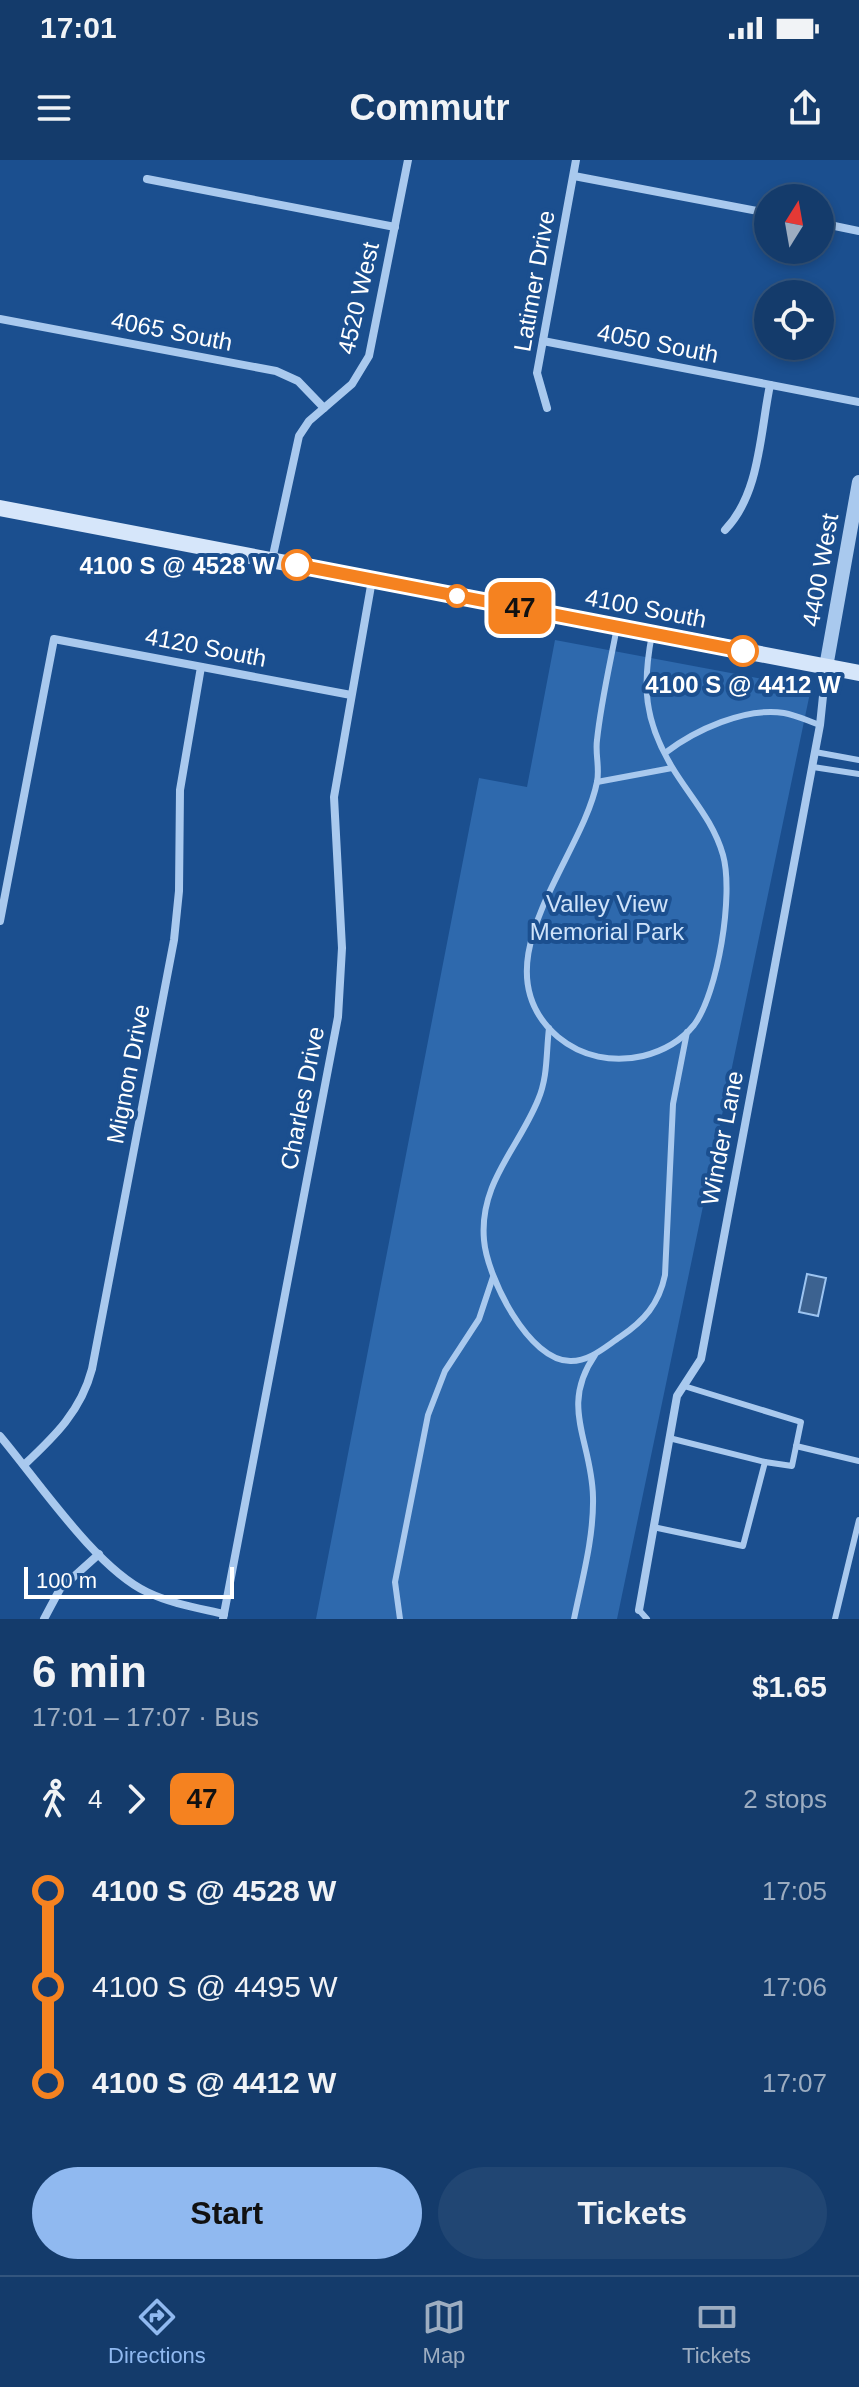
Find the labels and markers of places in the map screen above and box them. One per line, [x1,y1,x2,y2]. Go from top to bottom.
marker: 4100 S @ 4528 W [282,550,312,580]
place label: 4100 S @ 4528 W [79,552,275,579]
unlabelled marker [446,585,468,607]
marker: 4100 S @ 4412 W [728,636,758,666]
place label: 4100 S @ 4412 W [645,671,841,698]

